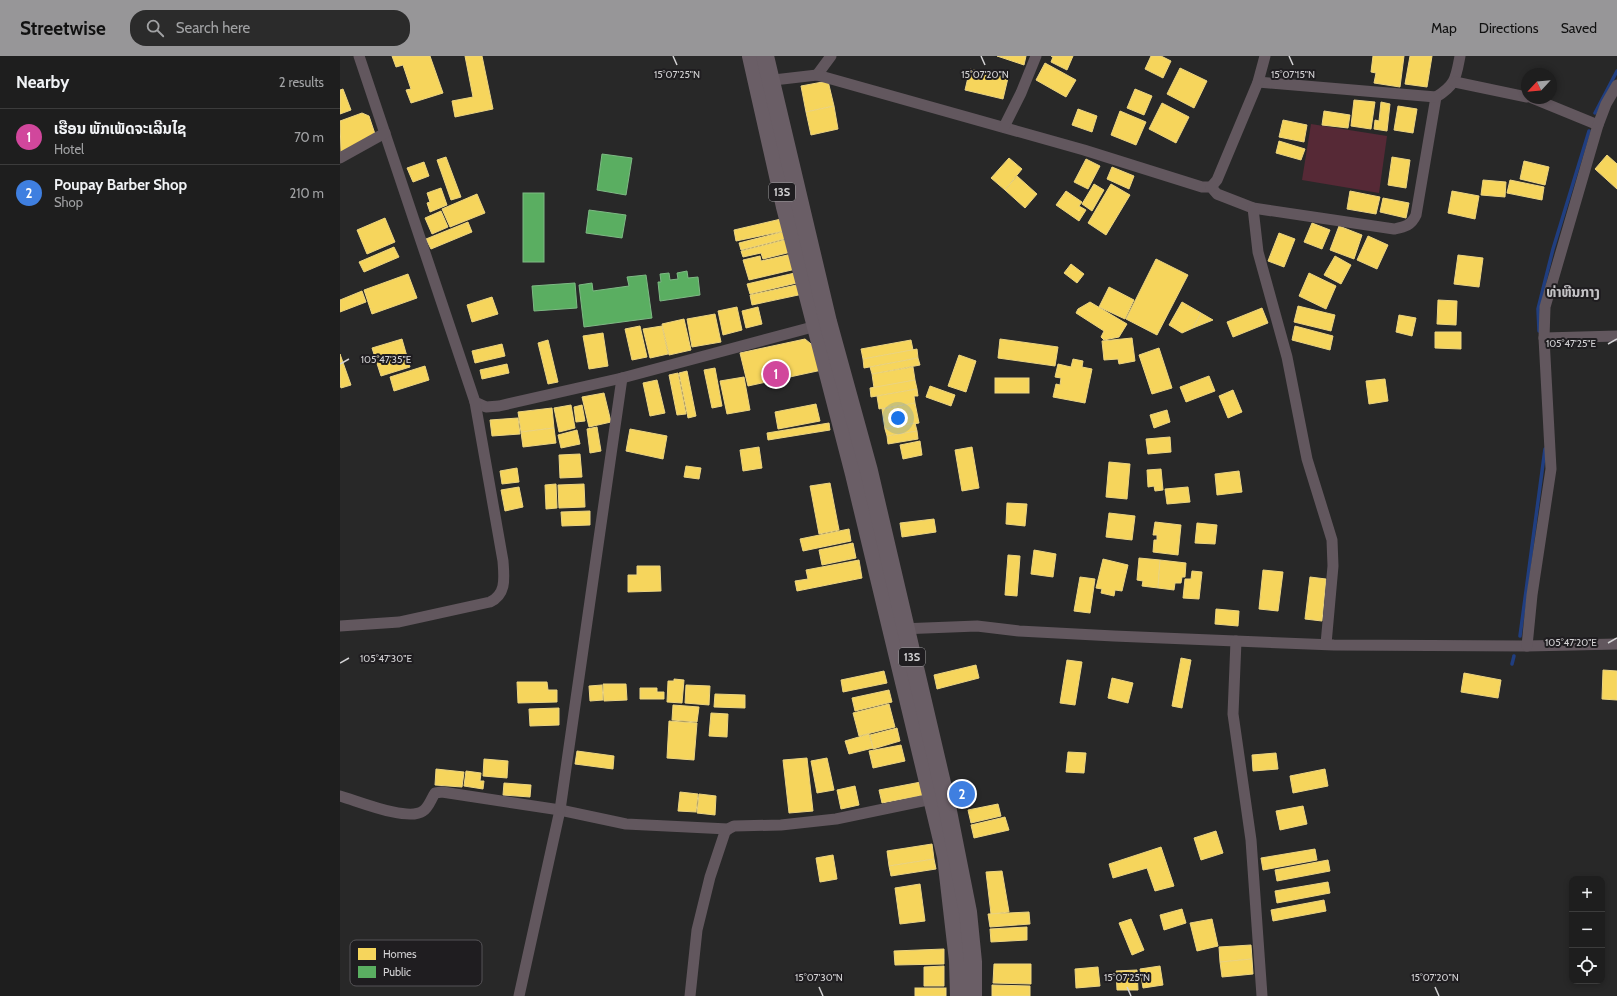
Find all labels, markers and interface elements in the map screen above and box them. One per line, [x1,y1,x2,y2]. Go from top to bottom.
search box [130,10,410,46]
text: Streetwise [20,17,106,40]
icon: search [144,17,166,39]
text: Search here [176,19,250,37]
text: Map [1431,19,1457,37]
text: Directions [1479,19,1539,37]
text: Saved [1561,19,1597,37]
text: 15°07'25"N [654,68,700,81]
text: 15°07'20"N [961,68,1009,81]
text: 15°07'15"N [1271,68,1315,81]
north arrow [1521,68,1557,104]
text: Nearby [16,72,69,92]
text: 2 results [279,74,324,90]
text: ເຮືອນ ພັກເພັດຈະເລີນໄຊ [54,120,186,138]
text: 1 [27,129,31,145]
text: 70 m [294,129,324,145]
text: Hotel [54,141,84,157]
text: Poupay Barber Shop [54,176,187,194]
road number: 13S [769,183,795,201]
text: 2 [26,185,32,201]
text: 210 m [290,185,324,201]
text: Shop [54,194,83,210]
district label: ທ່າຫີນກາງ [1546,283,1600,301]
text: 105°47'25"E [1546,337,1597,350]
text: 105°47'35"E [361,353,412,366]
pin: 1 [763,359,789,389]
your location [888,408,908,428]
text: 105°47'20"E [1545,636,1597,649]
road number: 13S [899,648,925,666]
text: 105°47'30"E [360,652,412,665]
pin: 2 [949,779,975,809]
map controls [1569,876,1605,984]
button: + [1569,876,1605,912]
button: − [1569,912,1605,948]
legend [350,940,482,986]
text: Homes [383,947,417,961]
button: locate [1569,948,1605,984]
text: Public [383,965,411,979]
text: 15°07'30"N [795,971,843,984]
text: 15°07'25"N [1104,971,1150,984]
text: 15°07'20"N [1411,971,1459,984]

